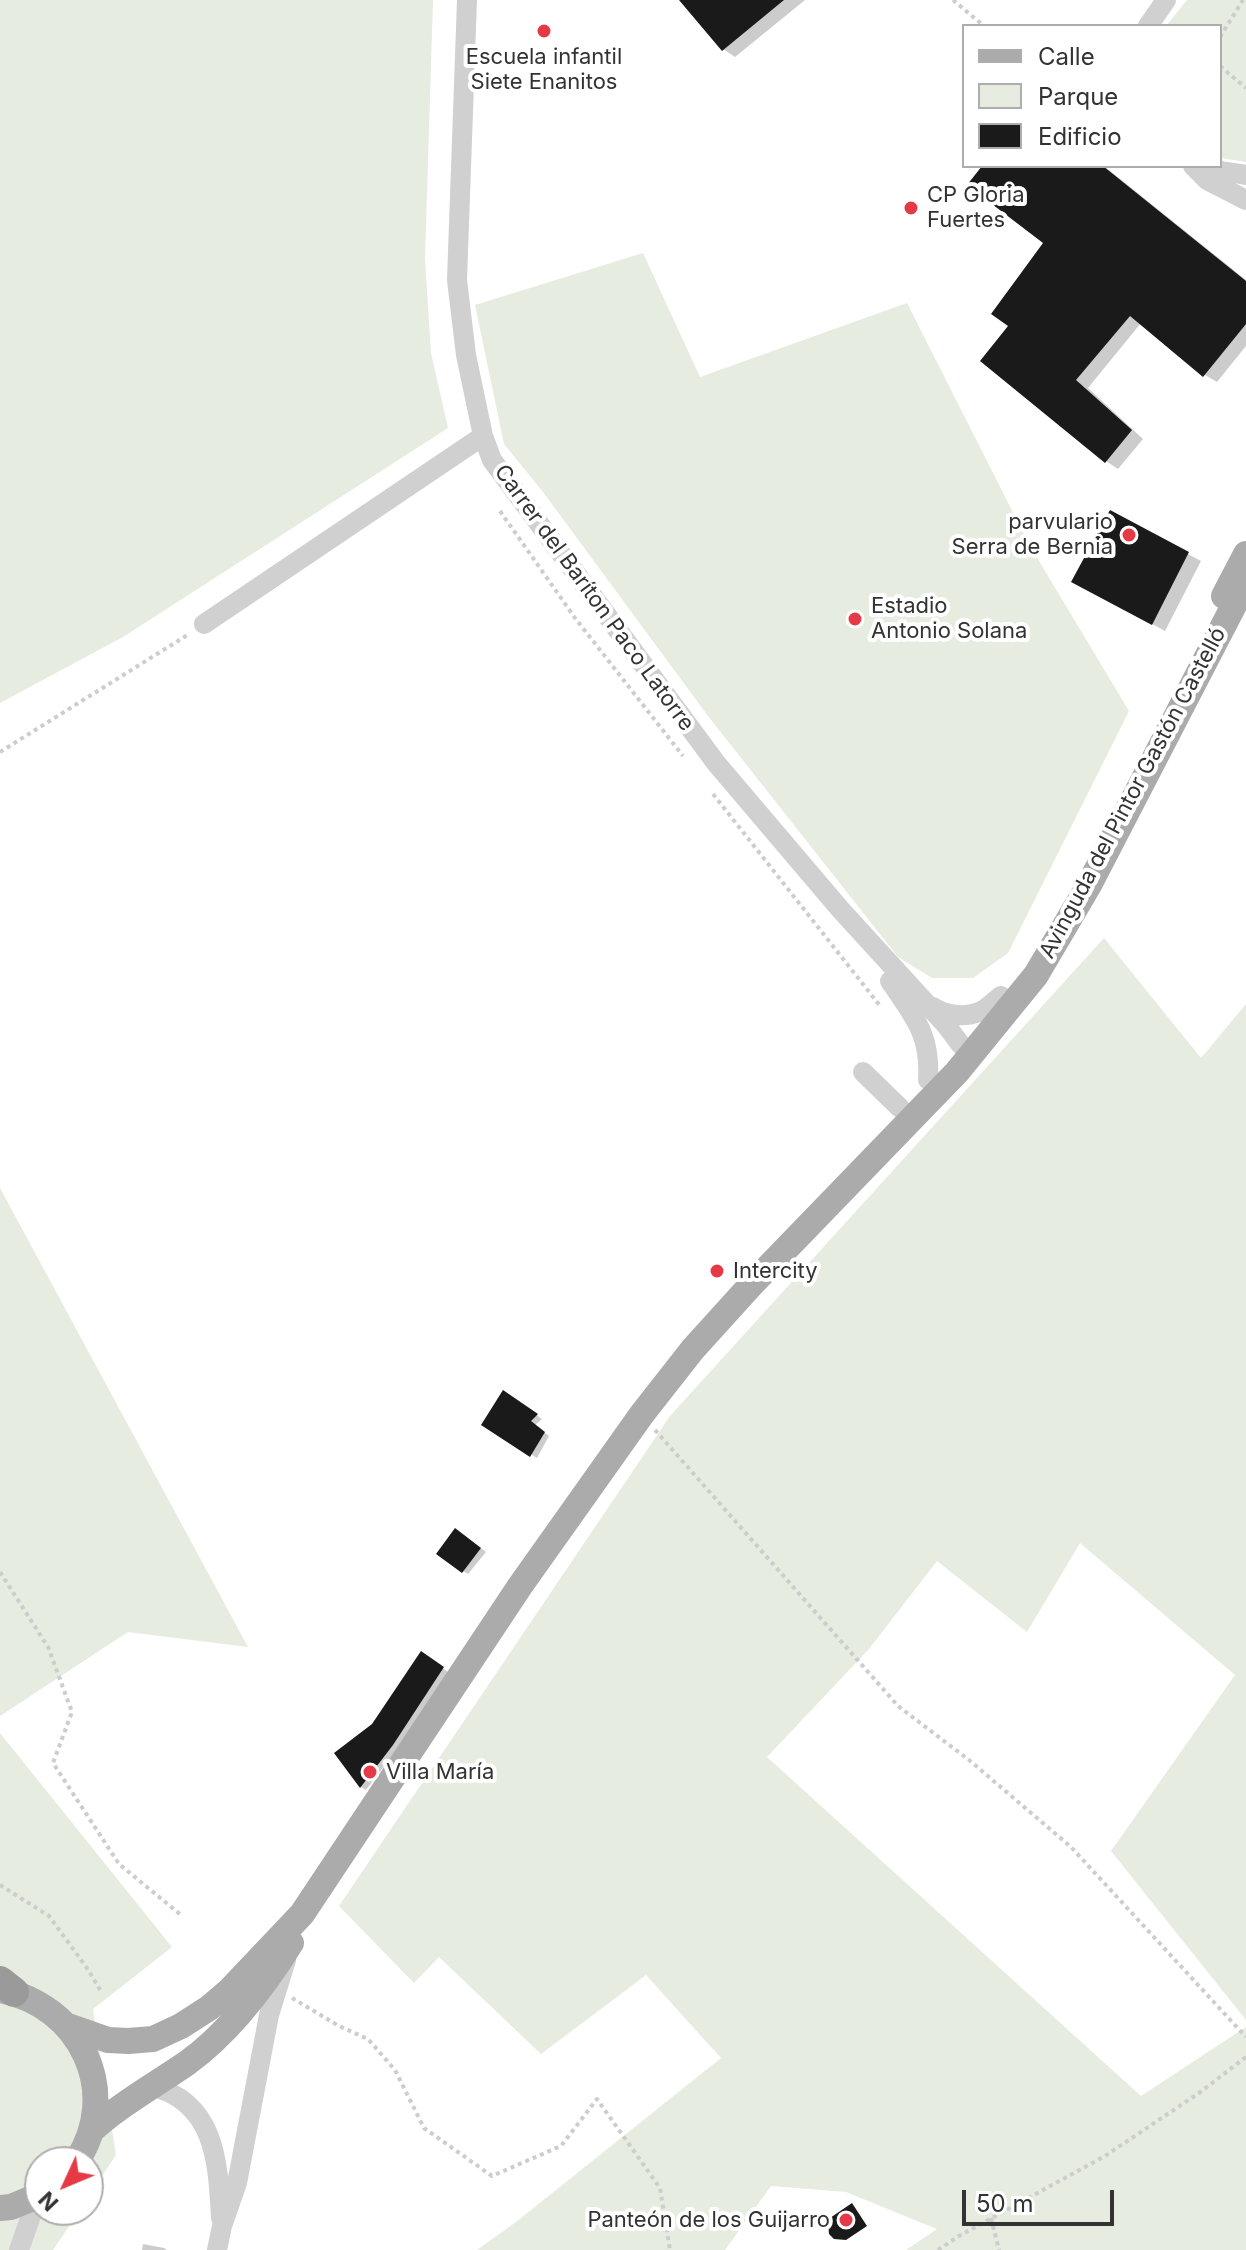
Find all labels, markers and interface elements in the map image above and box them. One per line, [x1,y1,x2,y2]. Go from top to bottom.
marker: Escuela infantil Siete Enanitos [535,22,553,40]
legend [962,24,1222,168]
text: Calle [1038,42,1095,71]
place label: Escuela infantil Siete Enanitos [466,44,622,96]
text: Parque [1038,82,1118,111]
text: Edificio [1038,122,1122,151]
place label: CP Gloria Fuertes [927,182,1025,234]
marker: CP Gloria Fuertes [902,199,920,217]
street label: Carrer del Baríton Paco Latorre [488,460,700,736]
place label: parvulario Serra de Bernia [952,509,1113,560]
marker: parvulario Serra de Bernia [1120,526,1138,544]
place label: Estadio Antonio Solana [871,593,1027,644]
marker: Estadio Antonio Solana [846,610,864,628]
street label: Avinguda del Pintor Gastón Castelló [1034,623,1232,963]
place label: Intercity [733,1258,818,1284]
marker: Intercity [708,1262,726,1280]
place label: Villa María [386,1759,494,1785]
marker: Villa María [361,1763,379,1781]
north arrow [24,2146,104,2226]
scale bar [966,2174,1118,2224]
text: N [33,2186,63,2216]
text: 50 m [976,2189,1034,2218]
place label: Panteón de los Guijarro [587,2207,830,2233]
marker: Panteón de los Guijarro [837,2211,855,2229]

